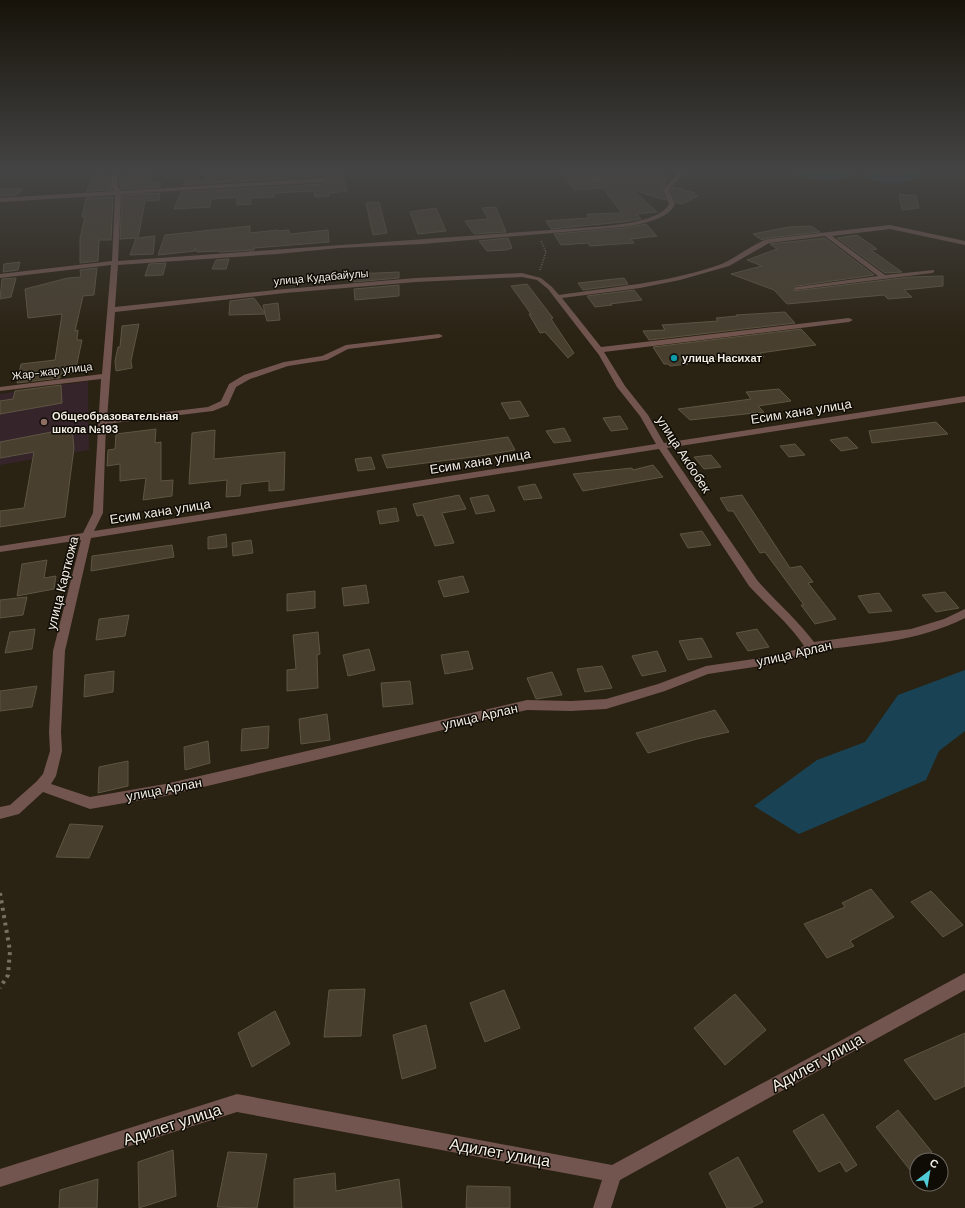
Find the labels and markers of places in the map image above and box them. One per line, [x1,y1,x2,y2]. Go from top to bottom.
place label: улица Насихат [682,351,762,365]
marker: улица Насихат [669,353,679,363]
place label: Общеобразовательная школа №193 [52,409,178,436]
marker: Общеобразовательная школа №193 [39,417,49,427]

